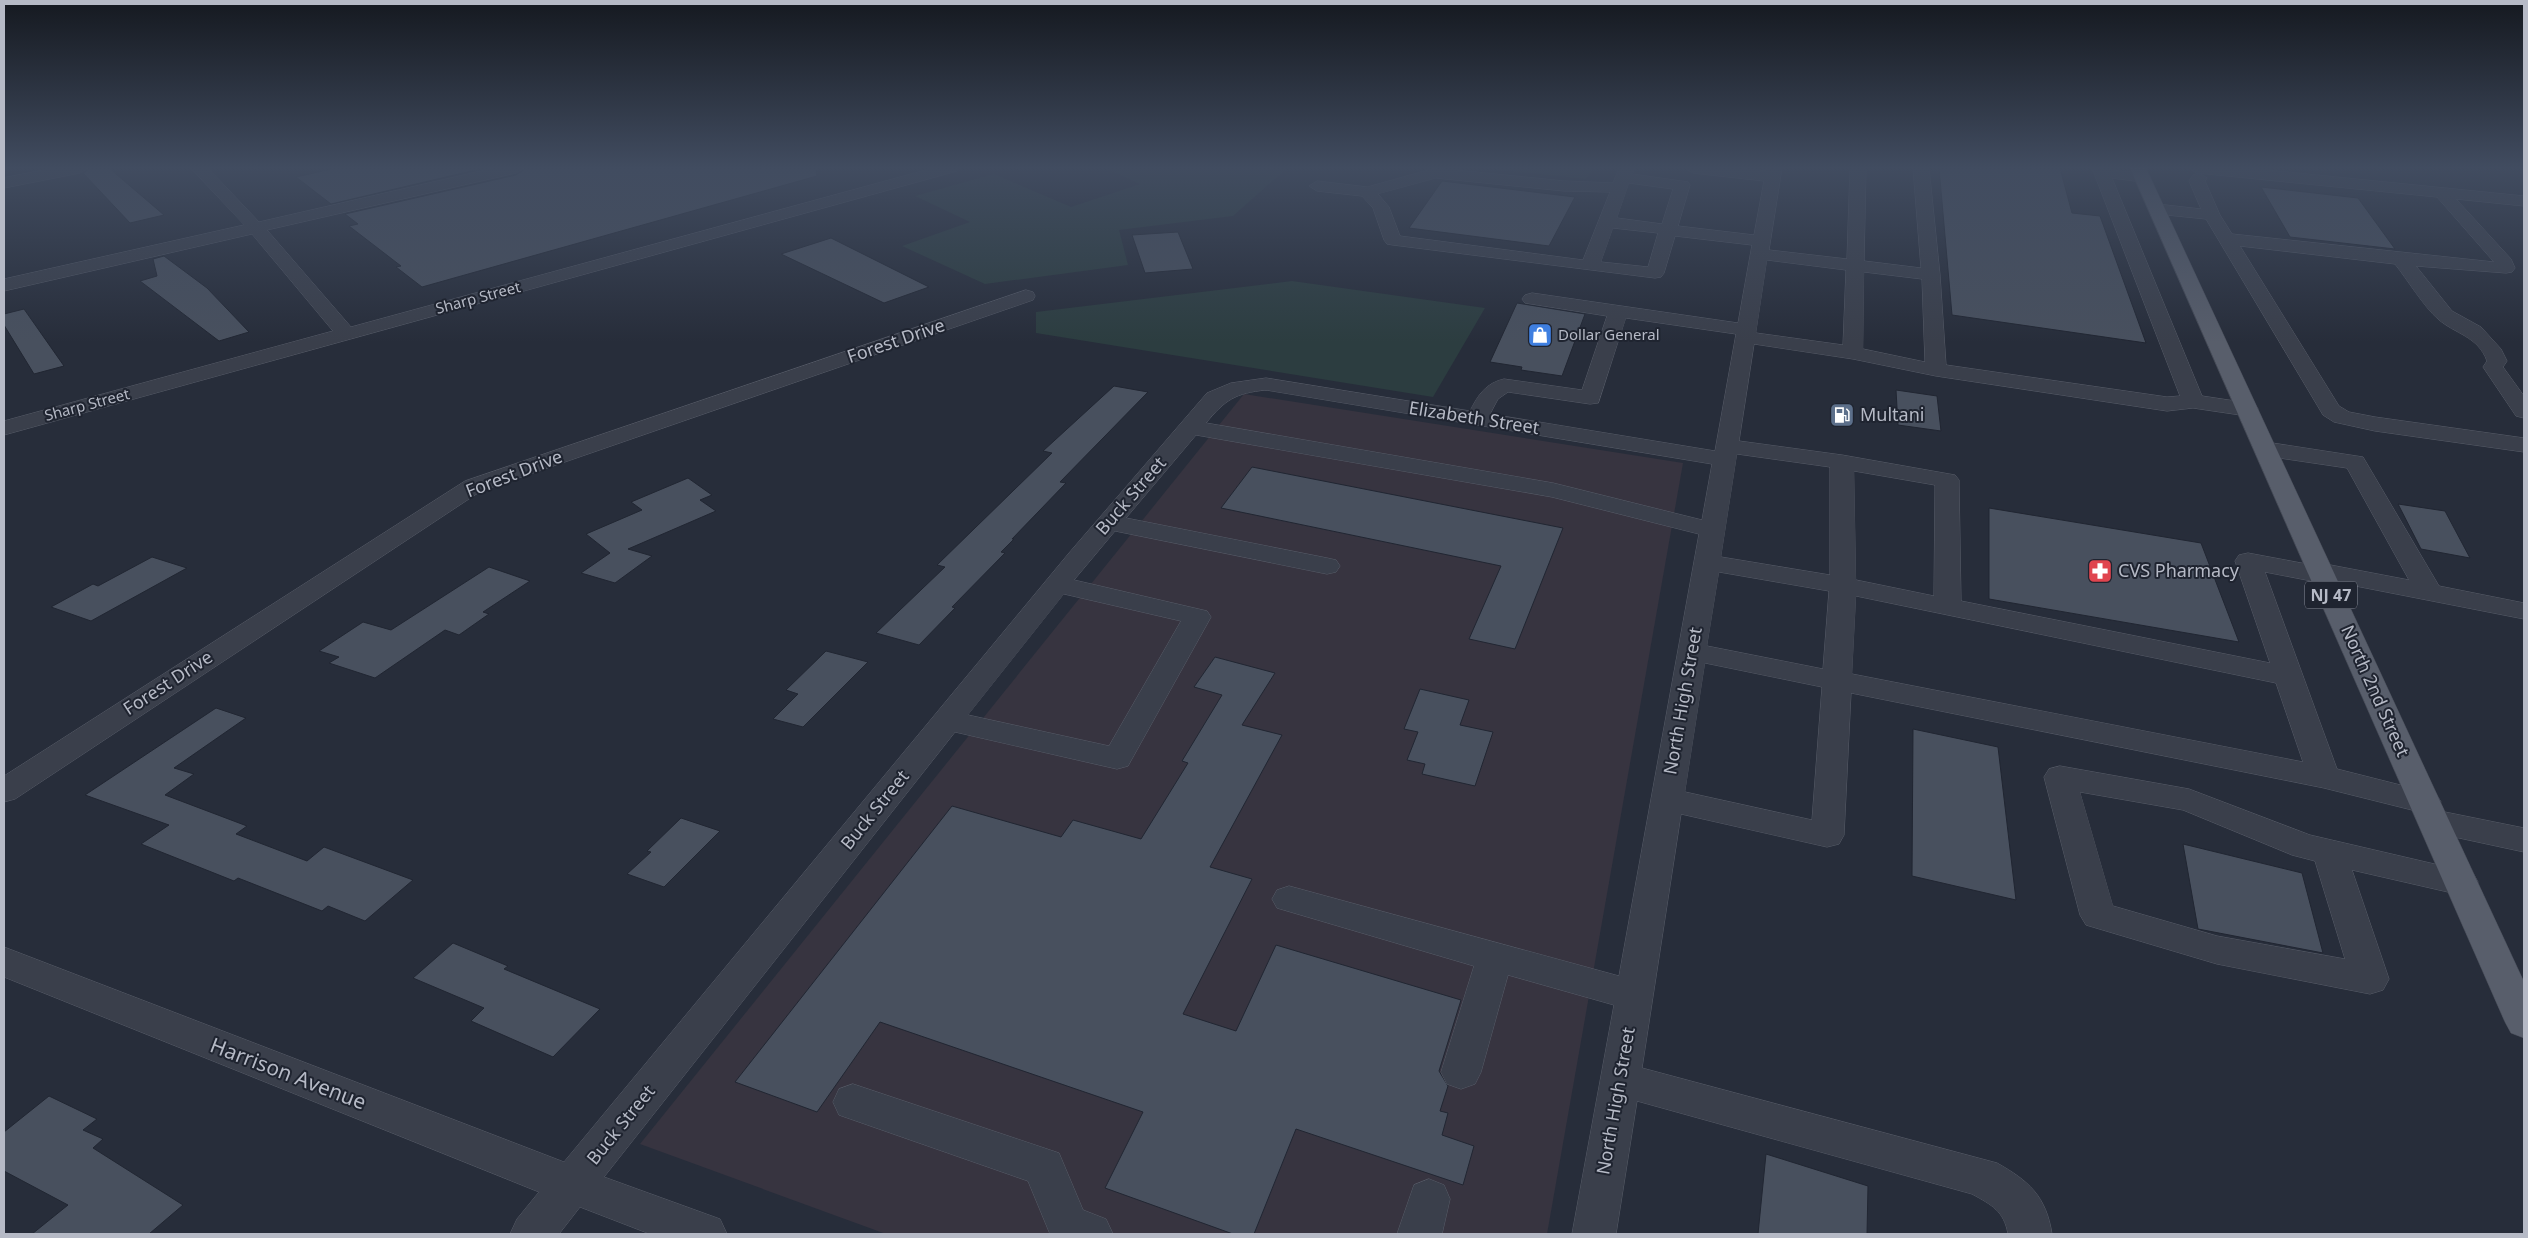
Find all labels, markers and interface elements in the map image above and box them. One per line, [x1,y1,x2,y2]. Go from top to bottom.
street label: Sharp Street [433,276,523,318]
street label: Forest Drive [844,312,948,368]
shop icon: Dollar General [1527,322,1553,348]
place label: Dollar General [1558,324,1660,344]
street label: Sharp Street [42,383,132,425]
street label: Elizabeth Street [1407,395,1542,439]
fuel station icon: Multani [1829,402,1855,428]
place label: Multani [1860,402,1924,426]
street label: Forest Drive [462,444,565,503]
street label: Buck Street [1090,451,1171,539]
pharmacy icon: CVS Pharmacy [2087,558,2113,584]
place label: CVS Pharmacy [2118,558,2240,582]
road number: NJ 47 [2305,582,2357,608]
street label: North 2nd Street [2336,621,2416,761]
street label: North High Street [1657,625,1707,776]
street label: Forest Drive [118,644,217,720]
street label: Buck Street [835,764,914,854]
street label: North High Street [1590,1025,1640,1176]
street label: Harrison Avenue [206,1030,370,1116]
street label: Buck Street [581,1079,660,1169]

